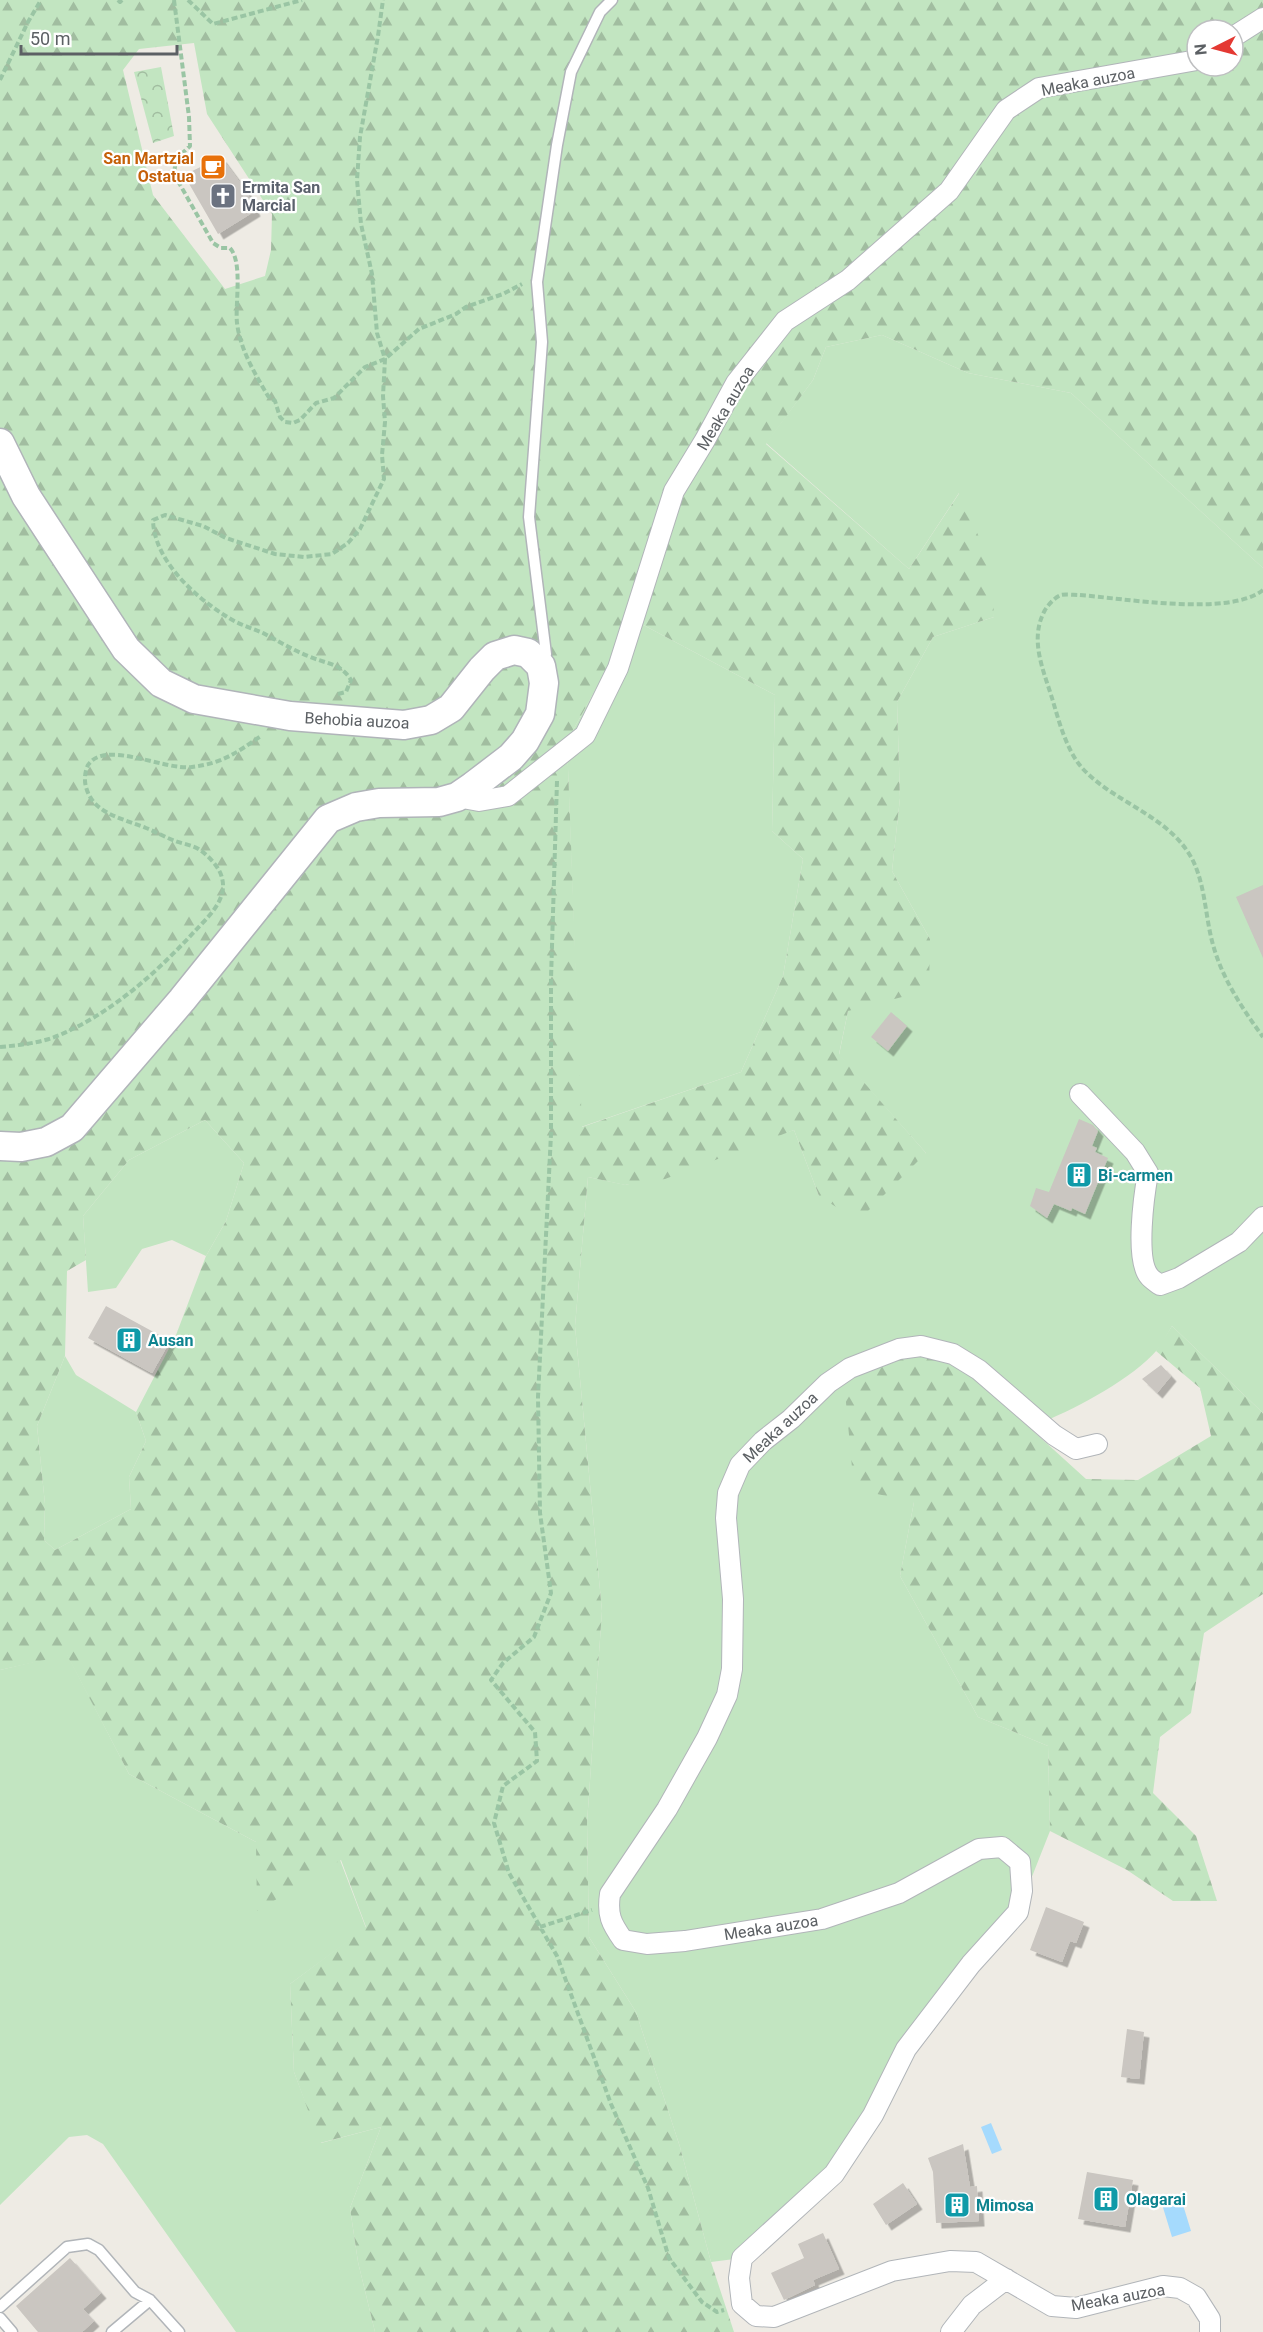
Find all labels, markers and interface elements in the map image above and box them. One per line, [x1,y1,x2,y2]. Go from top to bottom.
scale bar [21,18,177,56]
north arrow [1185,18,1245,78]
text: 50 m [30,28,70,49]
text: N [1191,43,1211,56]
street label: Meaka auzoa [1040,63,1137,100]
place label: San Martzial Ostatua [103,149,194,186]
cafe icon: San Martzial Ostatua [198,152,228,182]
place label: Ermita San Marcial [242,178,320,215]
church icon: Ermita San Marcial [208,181,238,211]
street label: Meaka auzoa [693,363,758,454]
street label: Behobia auzoa [304,708,410,733]
building icon: Bi-carmen [1064,1160,1094,1190]
place label: Bi-carmen [1098,1166,1173,1185]
building icon: Ausan [114,1325,144,1355]
place label: Ausan [148,1331,193,1350]
street label: Meaka auzoa [739,1388,822,1467]
street label: Meaka auzoa [723,1911,820,1944]
building icon: Olagarai [1091,2184,1121,2214]
building icon: Mimosa [942,2190,972,2220]
place label: Olagarai [1126,2190,1186,2209]
place label: Mimosa [976,2196,1034,2215]
street label: Meaka auzoa [1070,2280,1167,2315]

